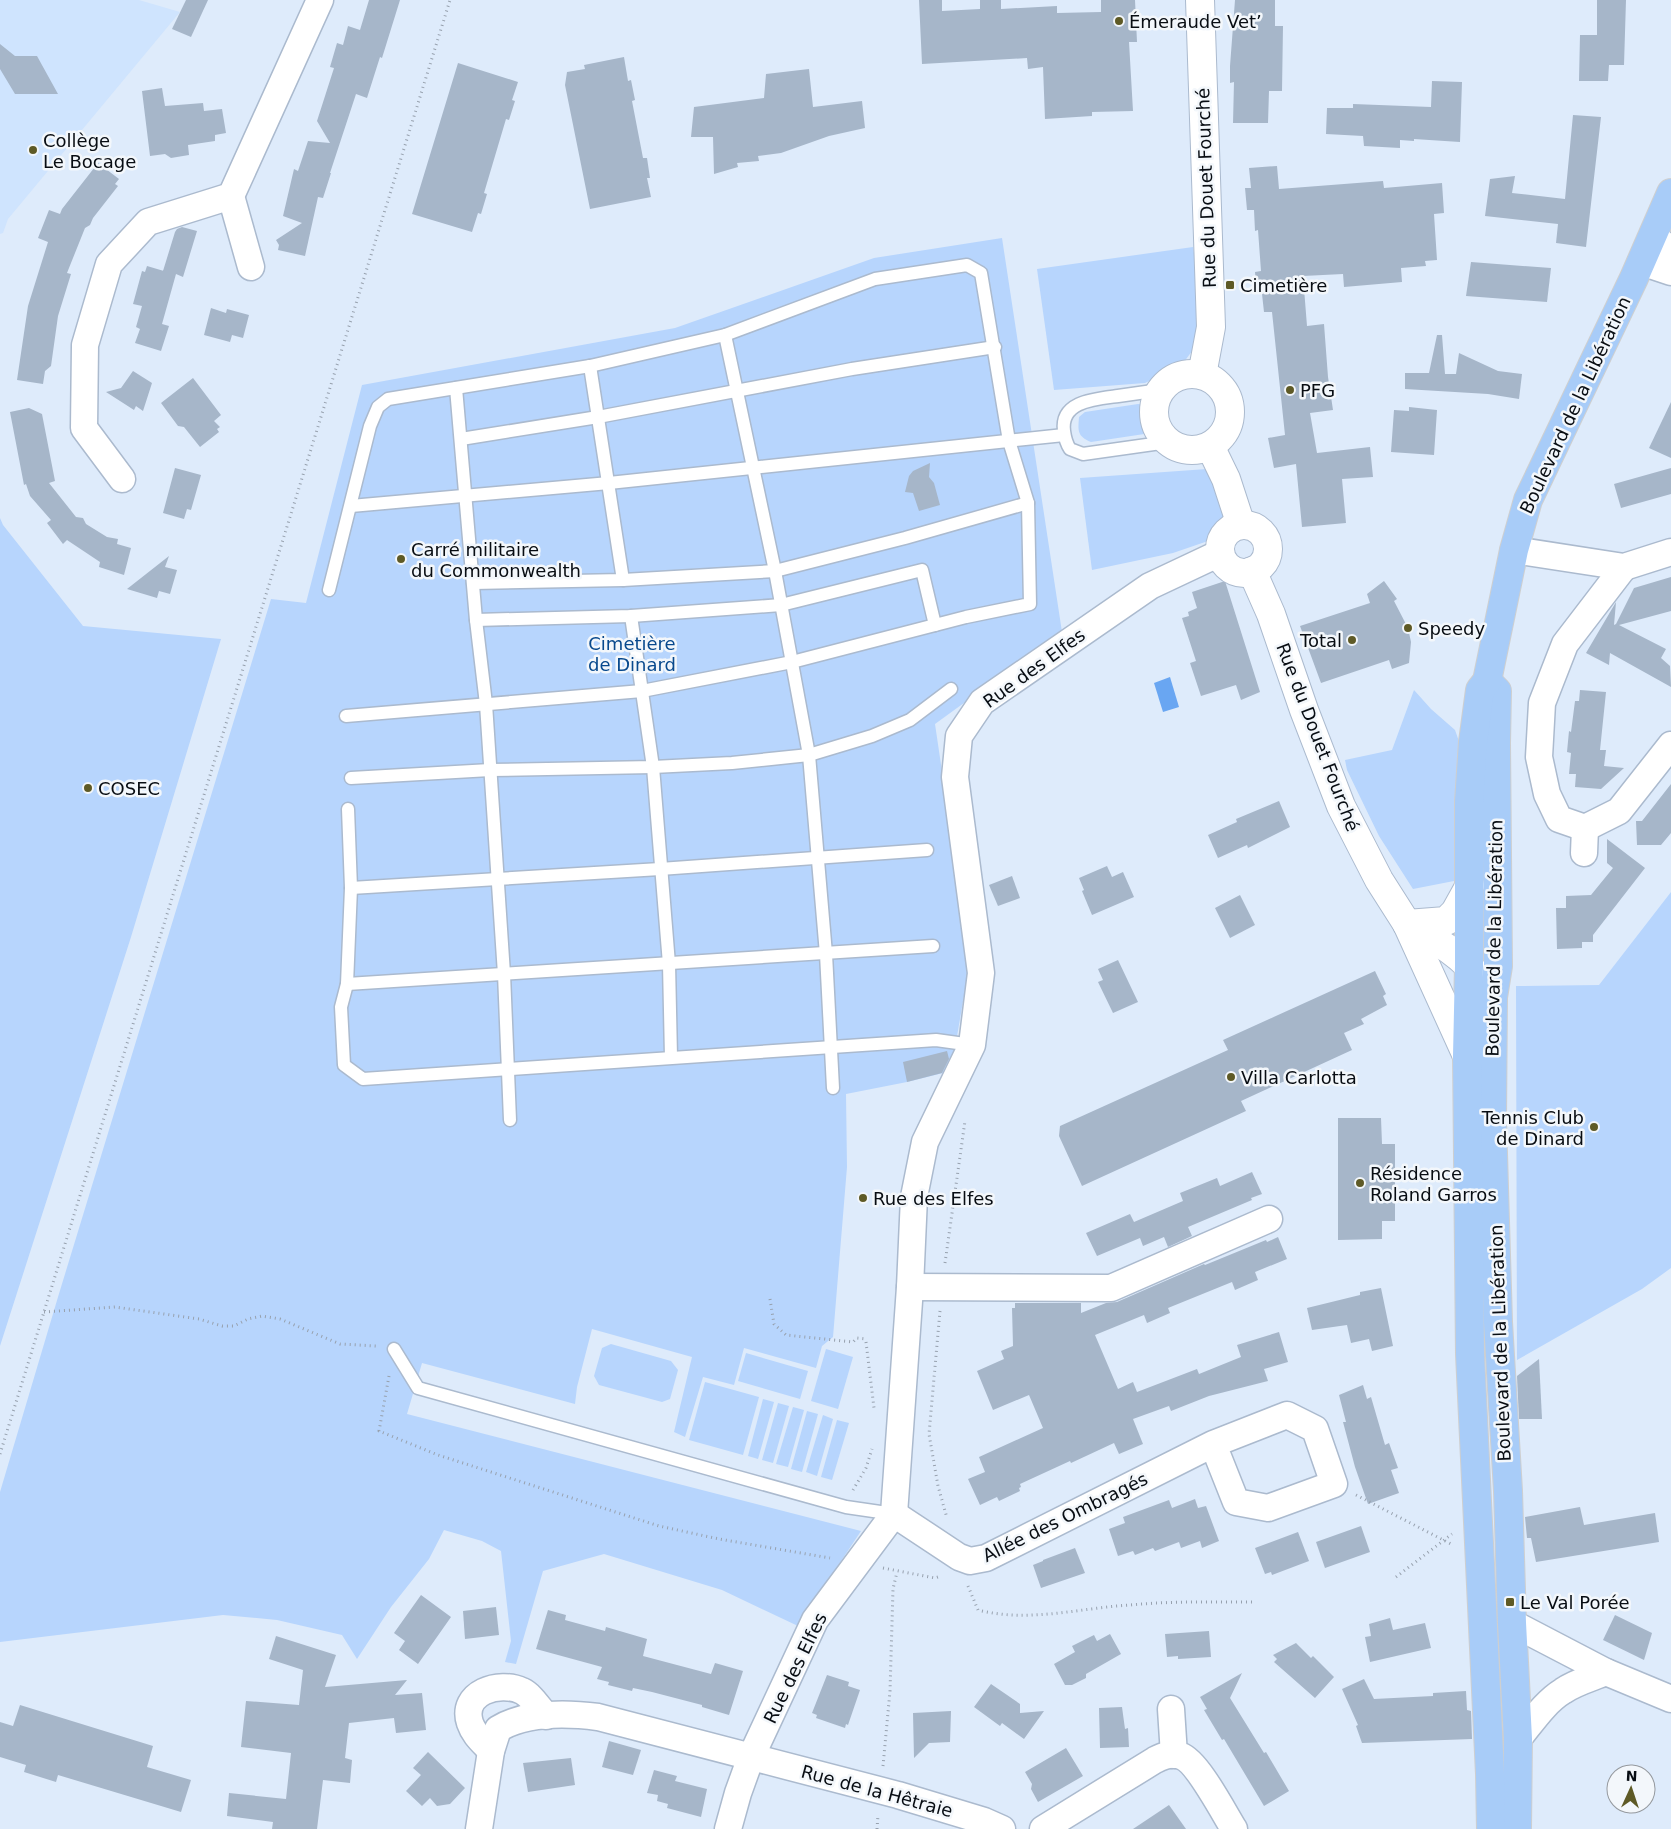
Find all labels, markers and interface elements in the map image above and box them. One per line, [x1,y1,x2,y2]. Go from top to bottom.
place label: Émeraude Vet’ [1129,11,1262,32]
marker: Émeraude Vet’ [1113,15,1125,27]
street label: Rue du Douet Fourché [1192,88,1220,288]
place label: Collège Le Bocage [43,130,136,172]
marker: Collège Le Bocage [27,144,39,156]
place label: Cimetière [1240,275,1327,296]
marker: Cimetière [1224,279,1236,291]
street label: Boulevard de la Libération [1515,293,1635,517]
place label: PFG [1300,380,1335,401]
marker: PFG [1284,384,1296,396]
place label: Carré militaire du Commonwealth [411,539,581,581]
marker: Carré militaire du Commonwealth [395,553,407,565]
place label: Speedy [1418,618,1485,639]
marker: Speedy [1402,622,1414,634]
street label: Rue des Elfes [979,624,1089,712]
place label: Total [1299,630,1342,651]
park label: Cimetière de Dinard [588,633,676,675]
marker: Total [1346,634,1358,646]
street label: Rue du Douet Fourché [1272,640,1364,834]
place label: COSEC [98,778,160,799]
marker: COSEC [82,782,94,794]
street label: Boulevard de la Libération [1481,819,1507,1057]
place label: Villa Carlotta [1241,1067,1357,1088]
marker: Villa Carlotta [1225,1071,1237,1083]
place label: Tennis Club de Dinard [1481,1107,1584,1149]
marker: Tennis Club de Dinard [1588,1121,1600,1133]
place label: Résidence Roland Garros [1370,1163,1497,1205]
marker: Résidence Roland Garros [1354,1177,1366,1189]
place label: Rue des Elfes [873,1188,994,1209]
marker: Rue des Elfes [857,1192,869,1204]
street label: Boulevard de la Libération [1485,1224,1515,1462]
street label: Allée des Ombragés [979,1468,1151,1566]
place label: Le Val Porée [1520,1592,1630,1613]
marker: Le Val Porée [1504,1596,1516,1608]
street label: Rue des Elfes [759,1609,831,1727]
street label: Rue de la Hêtraie [799,1761,955,1821]
north arrow [1606,1764,1656,1814]
text: N [1625,1768,1638,1784]

